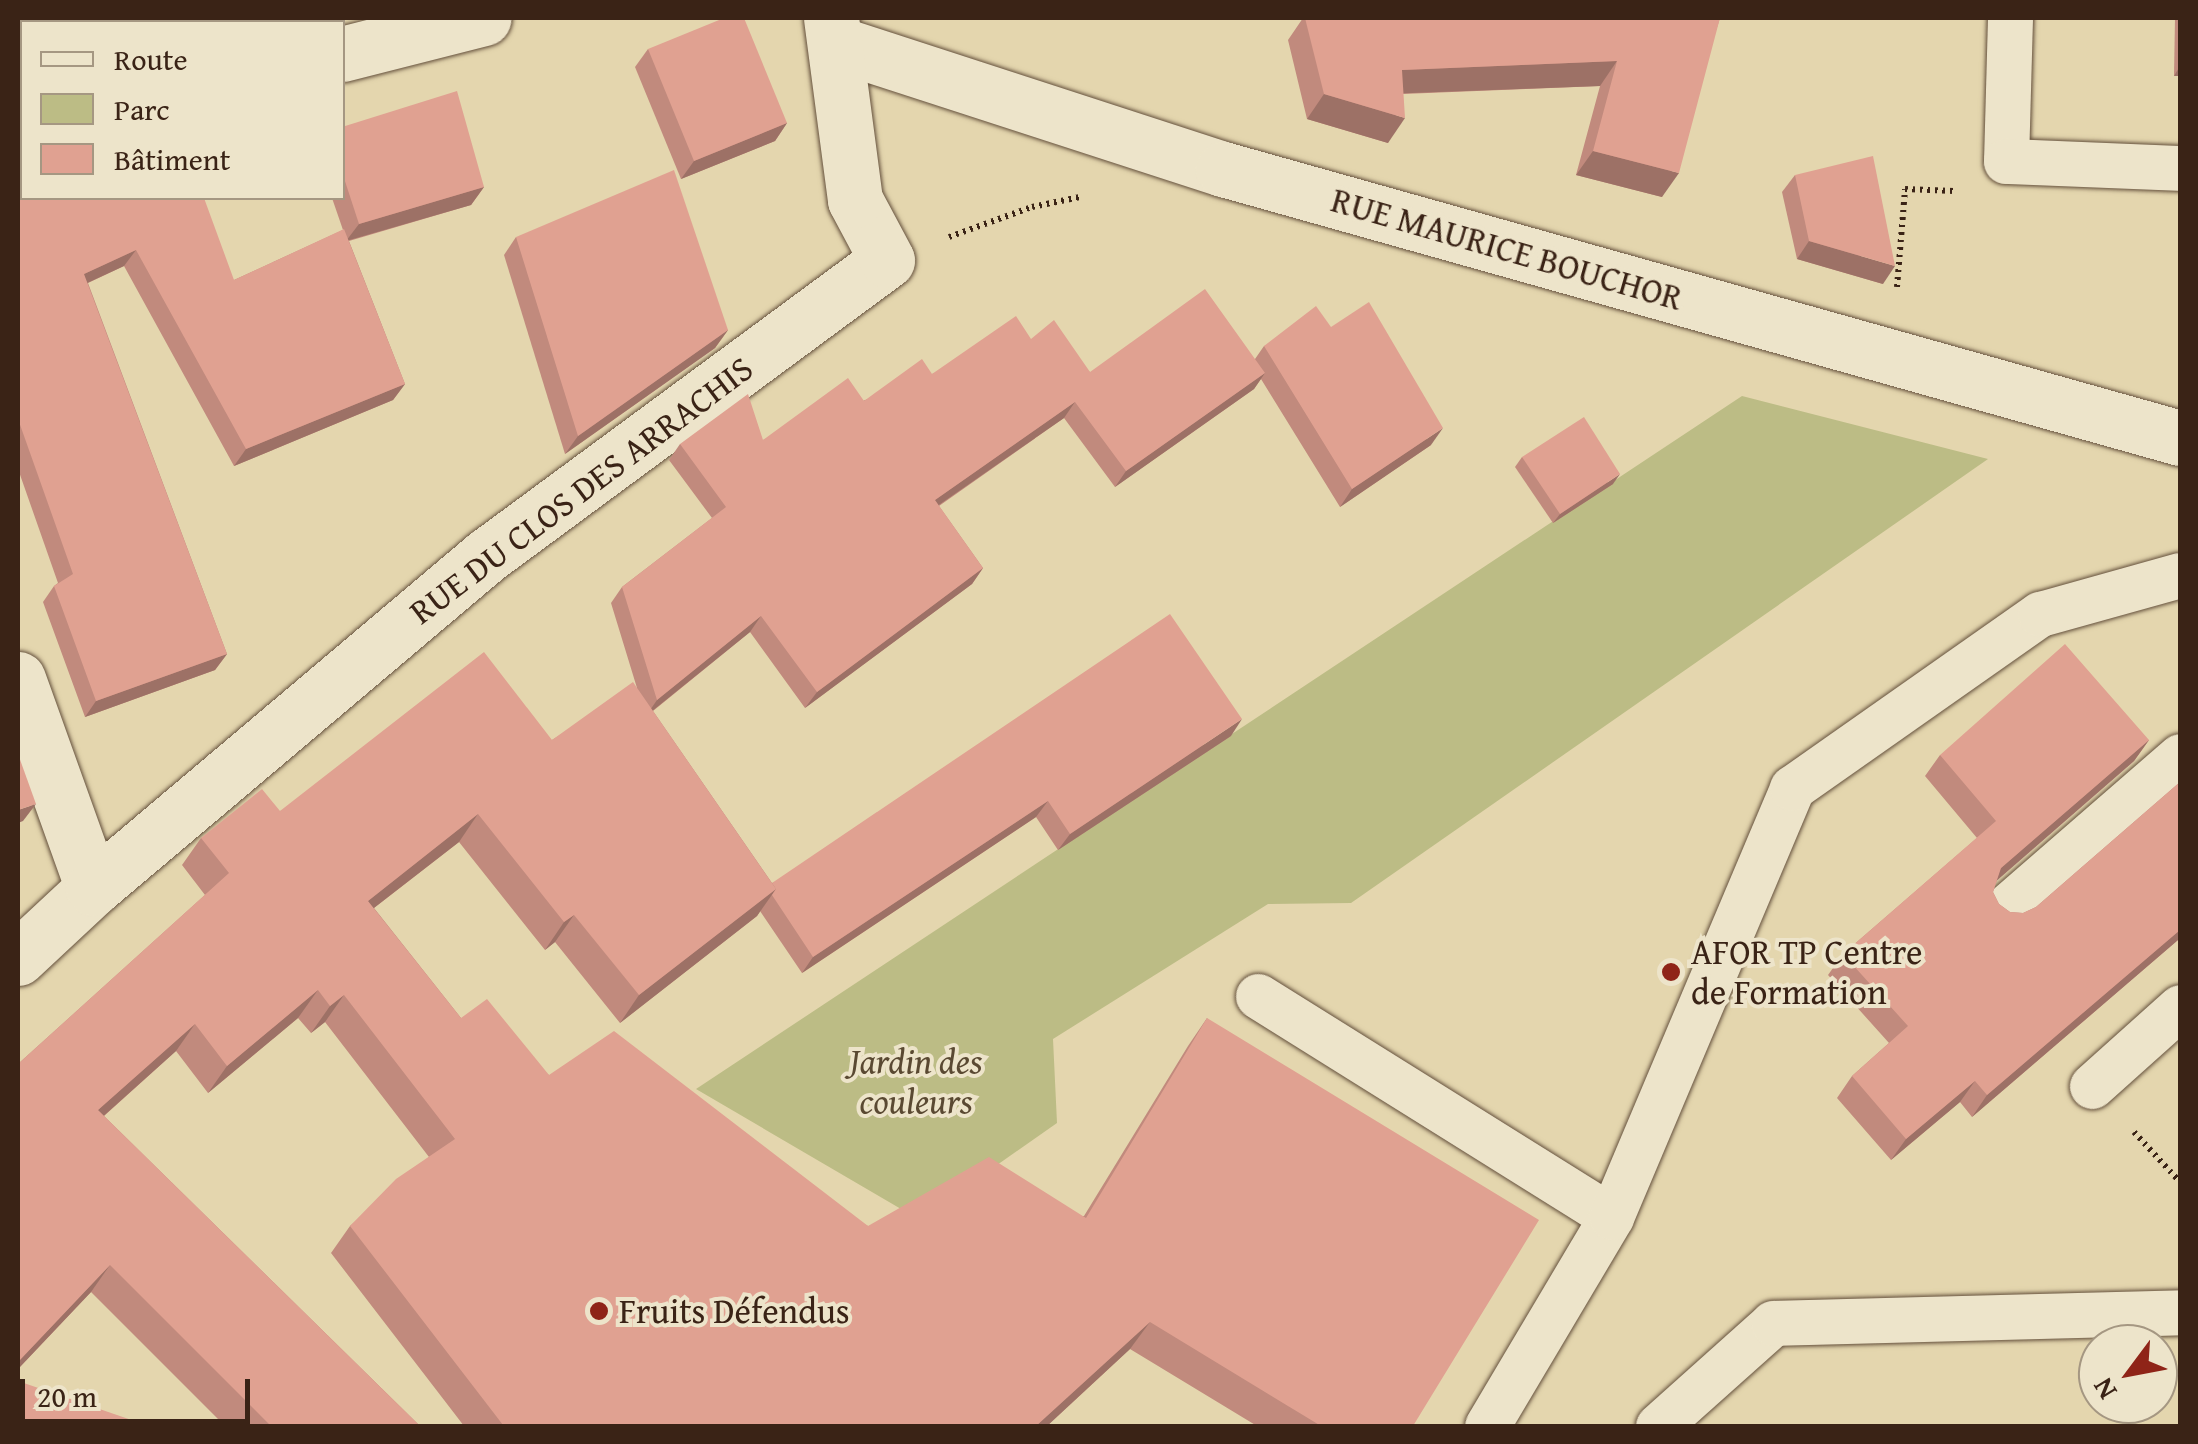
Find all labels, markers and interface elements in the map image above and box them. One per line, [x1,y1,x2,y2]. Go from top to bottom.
legend [20,20,345,200]
text: Route [114,37,187,81]
text: Parc [114,87,170,131]
text: Bâtiment [114,137,230,181]
street label: RUE MAURICE BOUCHOR [1327,179,1687,319]
street label: RUE DU CLOS DES ARRACHIS [401,347,761,633]
place label: AFOR TP Centre de Formation [1691,931,1922,1013]
marker: AFOR TP Centre de Formation [1660,961,1682,983]
park label: Jardin des couleurs [850,1040,982,1122]
place label: Fruits Défendus [619,1290,850,1332]
marker: Fruits Défendus [588,1300,610,1322]
north arrow [2078,1324,2178,1424]
scale bar [25,1359,255,1421]
text: N [2081,1370,2126,1408]
text: 20 m [37,1374,97,1418]

